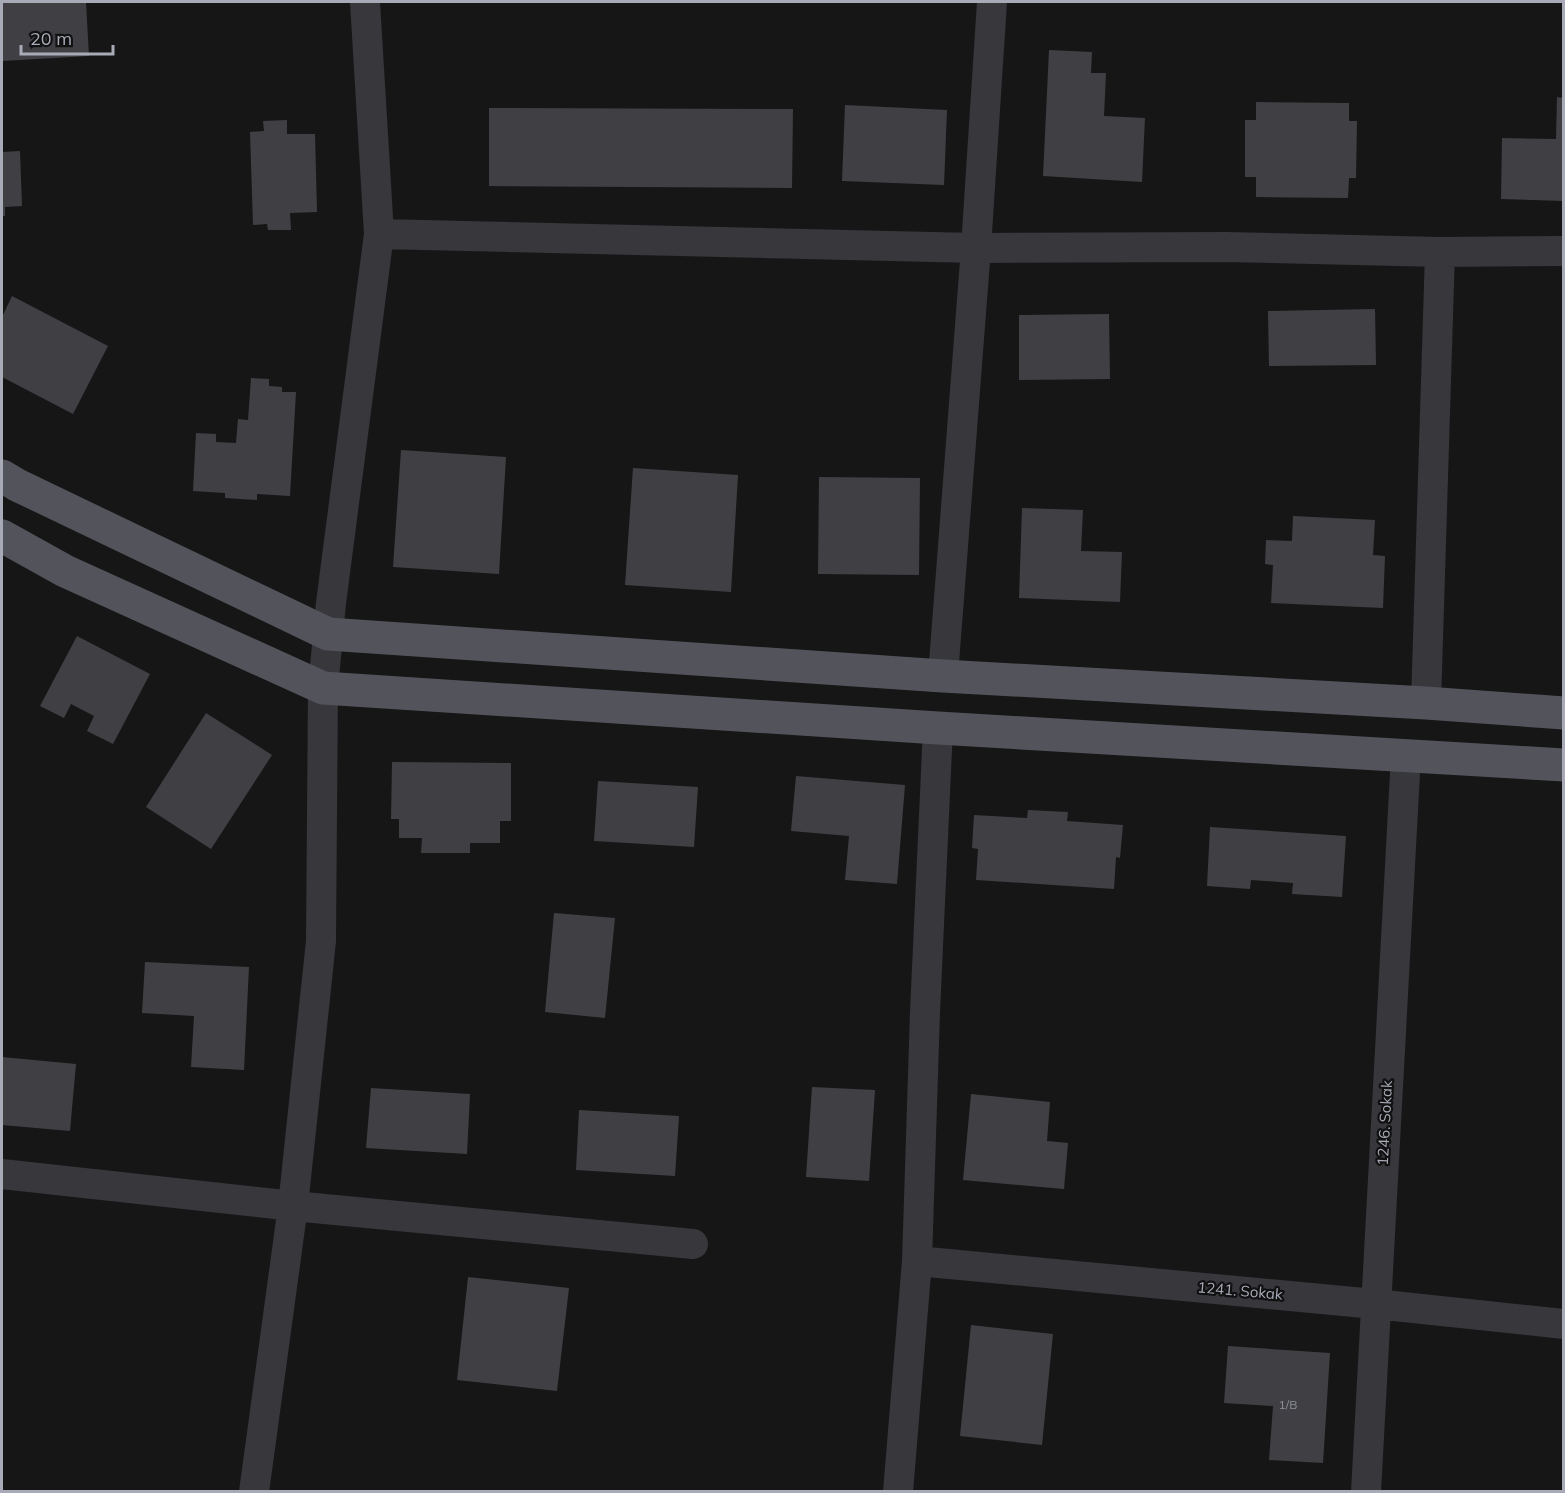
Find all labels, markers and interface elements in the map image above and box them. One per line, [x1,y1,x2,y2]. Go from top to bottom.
scale bar [21,18,112,56]
text: 20 m [30,27,72,50]
street label: 1246. Sokak [1373,1079,1396,1166]
street label: 1241. Sokak [1197,1277,1284,1304]
house number: 1/B [1279,1397,1297,1412]

